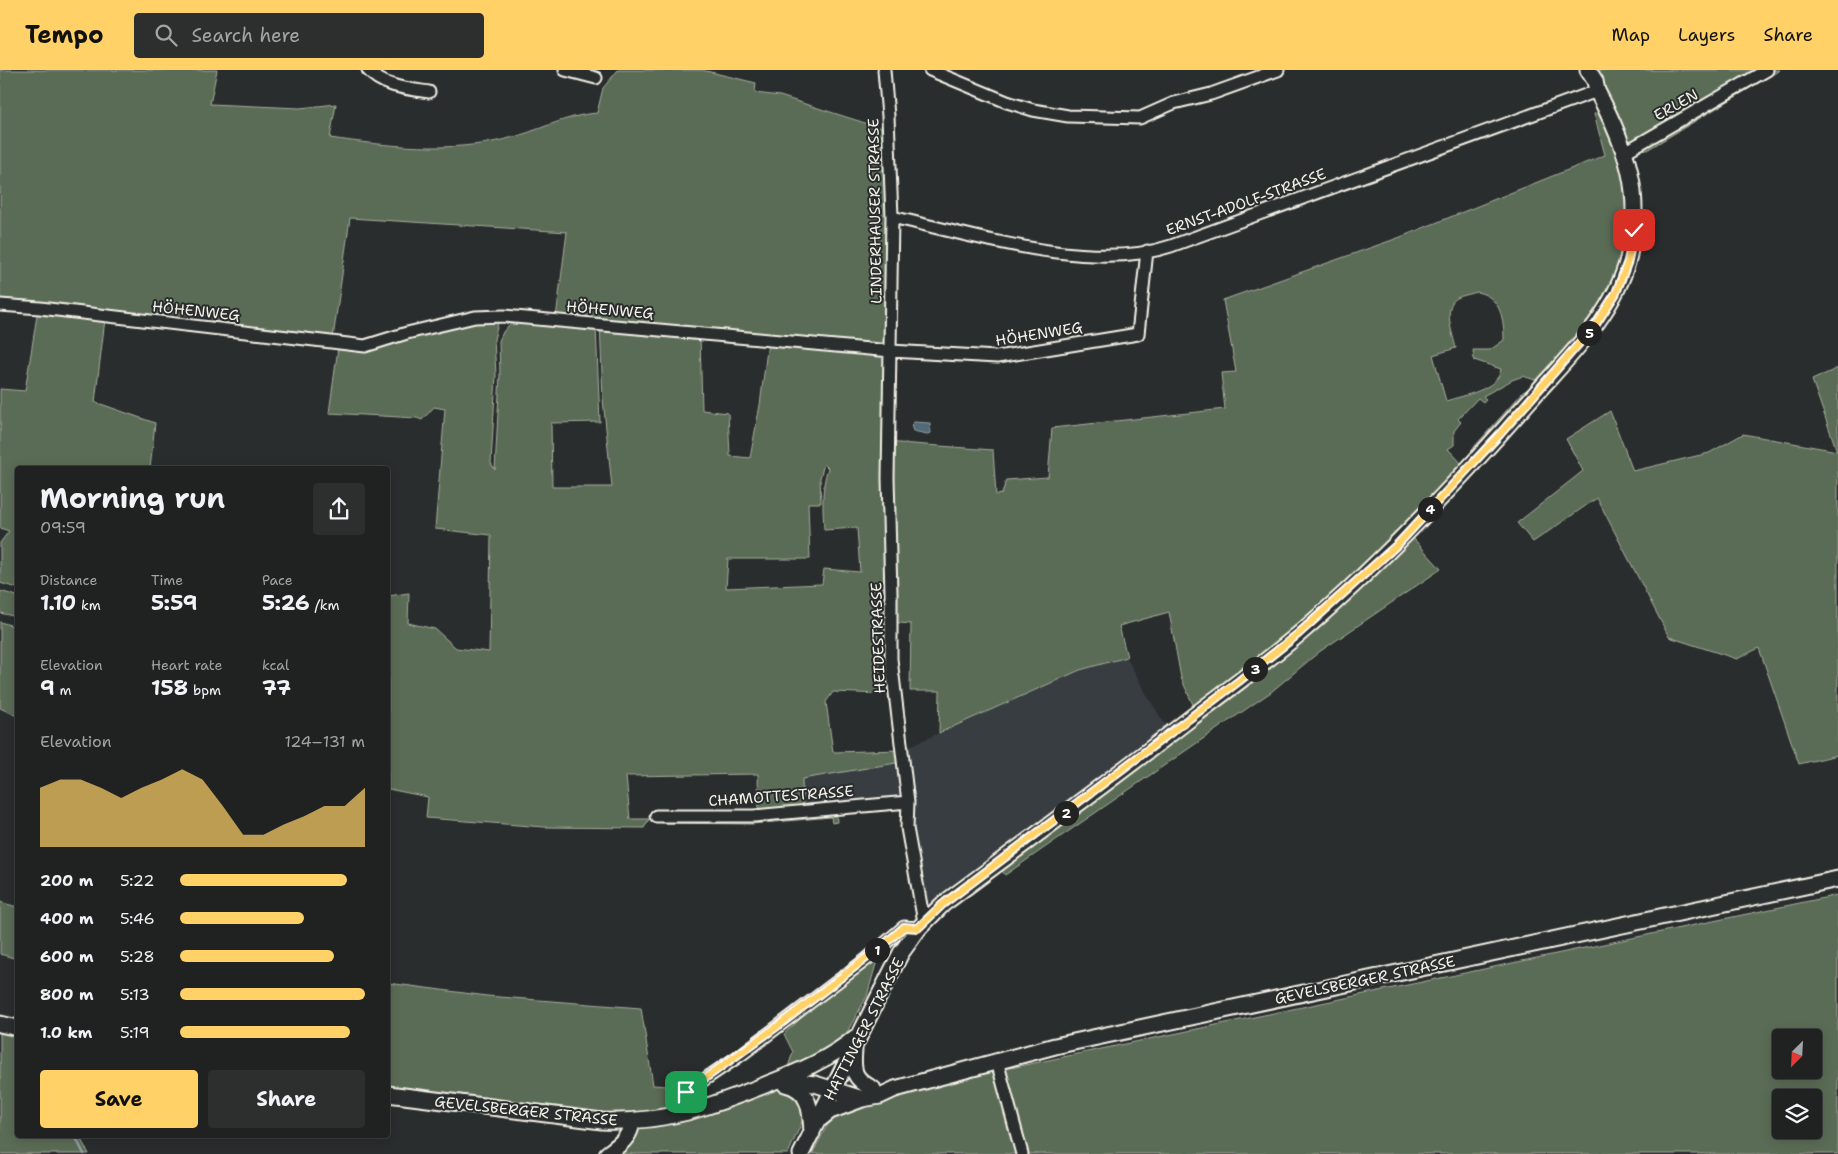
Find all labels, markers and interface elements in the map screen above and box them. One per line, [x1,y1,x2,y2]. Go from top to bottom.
search box [134,13,484,58]
text: Tempo [25,19,104,51]
icon: search [152,21,180,49]
text: Search here [192,23,300,48]
text: Map [1612,23,1650,47]
text: Layers [1678,23,1735,47]
text: Share [1763,23,1813,47]
street label: ERLEN [1650,85,1702,125]
street label: LINDERHAUSER STRASSE [863,118,887,304]
street label: ERNST-ADOLF-STRASSE [1163,164,1329,240]
pin [1613,209,1655,251]
icon: check [1620,216,1648,244]
street label: HÖHENWEG [151,296,241,326]
street label: HÖHENWEG [565,296,655,324]
street label: HÖHENWEG [994,317,1084,351]
pin: 5 [1576,320,1602,346]
text: 5 [1585,324,1594,342]
text: Morning run [40,479,225,517]
button: share [313,483,365,535]
pin: 4 [1418,496,1442,522]
text: 4 [1426,500,1435,518]
text: 09:59 [40,517,86,538]
text: Distance [40,571,97,589]
text: Time [151,571,183,589]
text: Pace [262,571,293,589]
street label: HEIDESTRASSE [866,582,890,694]
text: 1.10 [40,589,76,617]
text: 5:59 [151,589,198,617]
text: 5:26 [262,589,310,617]
text: km [76,596,101,614]
text: /km [310,596,340,614]
text: Elevation [40,656,103,674]
text: Heart rate [151,656,222,674]
text: kcal [262,656,289,674]
pin: 3 [1242,656,1268,682]
text: 3 [1251,660,1260,678]
text: 9 [40,674,55,702]
text: 158 [151,674,188,702]
text: 77 [262,674,291,702]
text: m [55,681,72,699]
text: bpm [188,681,221,699]
text: Elevation [40,731,112,752]
text: 124–131 m [284,731,365,752]
street label: CHAMOTTESTRASSE [708,781,854,811]
pin: 2 [1054,800,1078,826]
text: 2 [1062,804,1071,822]
text: 200 m [40,870,93,891]
text: 5:22 [120,870,154,891]
text: 400 m [40,908,94,929]
text: 5:46 [120,908,155,929]
pin: 1 [864,938,890,962]
text: 1 [874,941,881,959]
text: 600 m [40,946,94,967]
text: 5:28 [120,946,155,967]
street label: GEVELSBERGER STRASSE [1273,951,1457,1009]
street label: HATTINGER STRASSE [819,954,909,1104]
text: 800 m [40,984,94,1005]
text: 5:13 [120,984,150,1005]
text: 1.0 km [40,1022,92,1043]
text: 5:19 [120,1022,150,1043]
north arrow [1772,1029,1822,1079]
map controls [1772,1029,1822,1139]
button: Save [40,1070,198,1128]
button: Share [208,1070,365,1128]
pin [665,1071,707,1113]
icon: arrive [672,1078,700,1106]
button: layers [1772,1089,1822,1139]
street label: GEVELSBERGER STRASSE [433,1091,619,1131]

